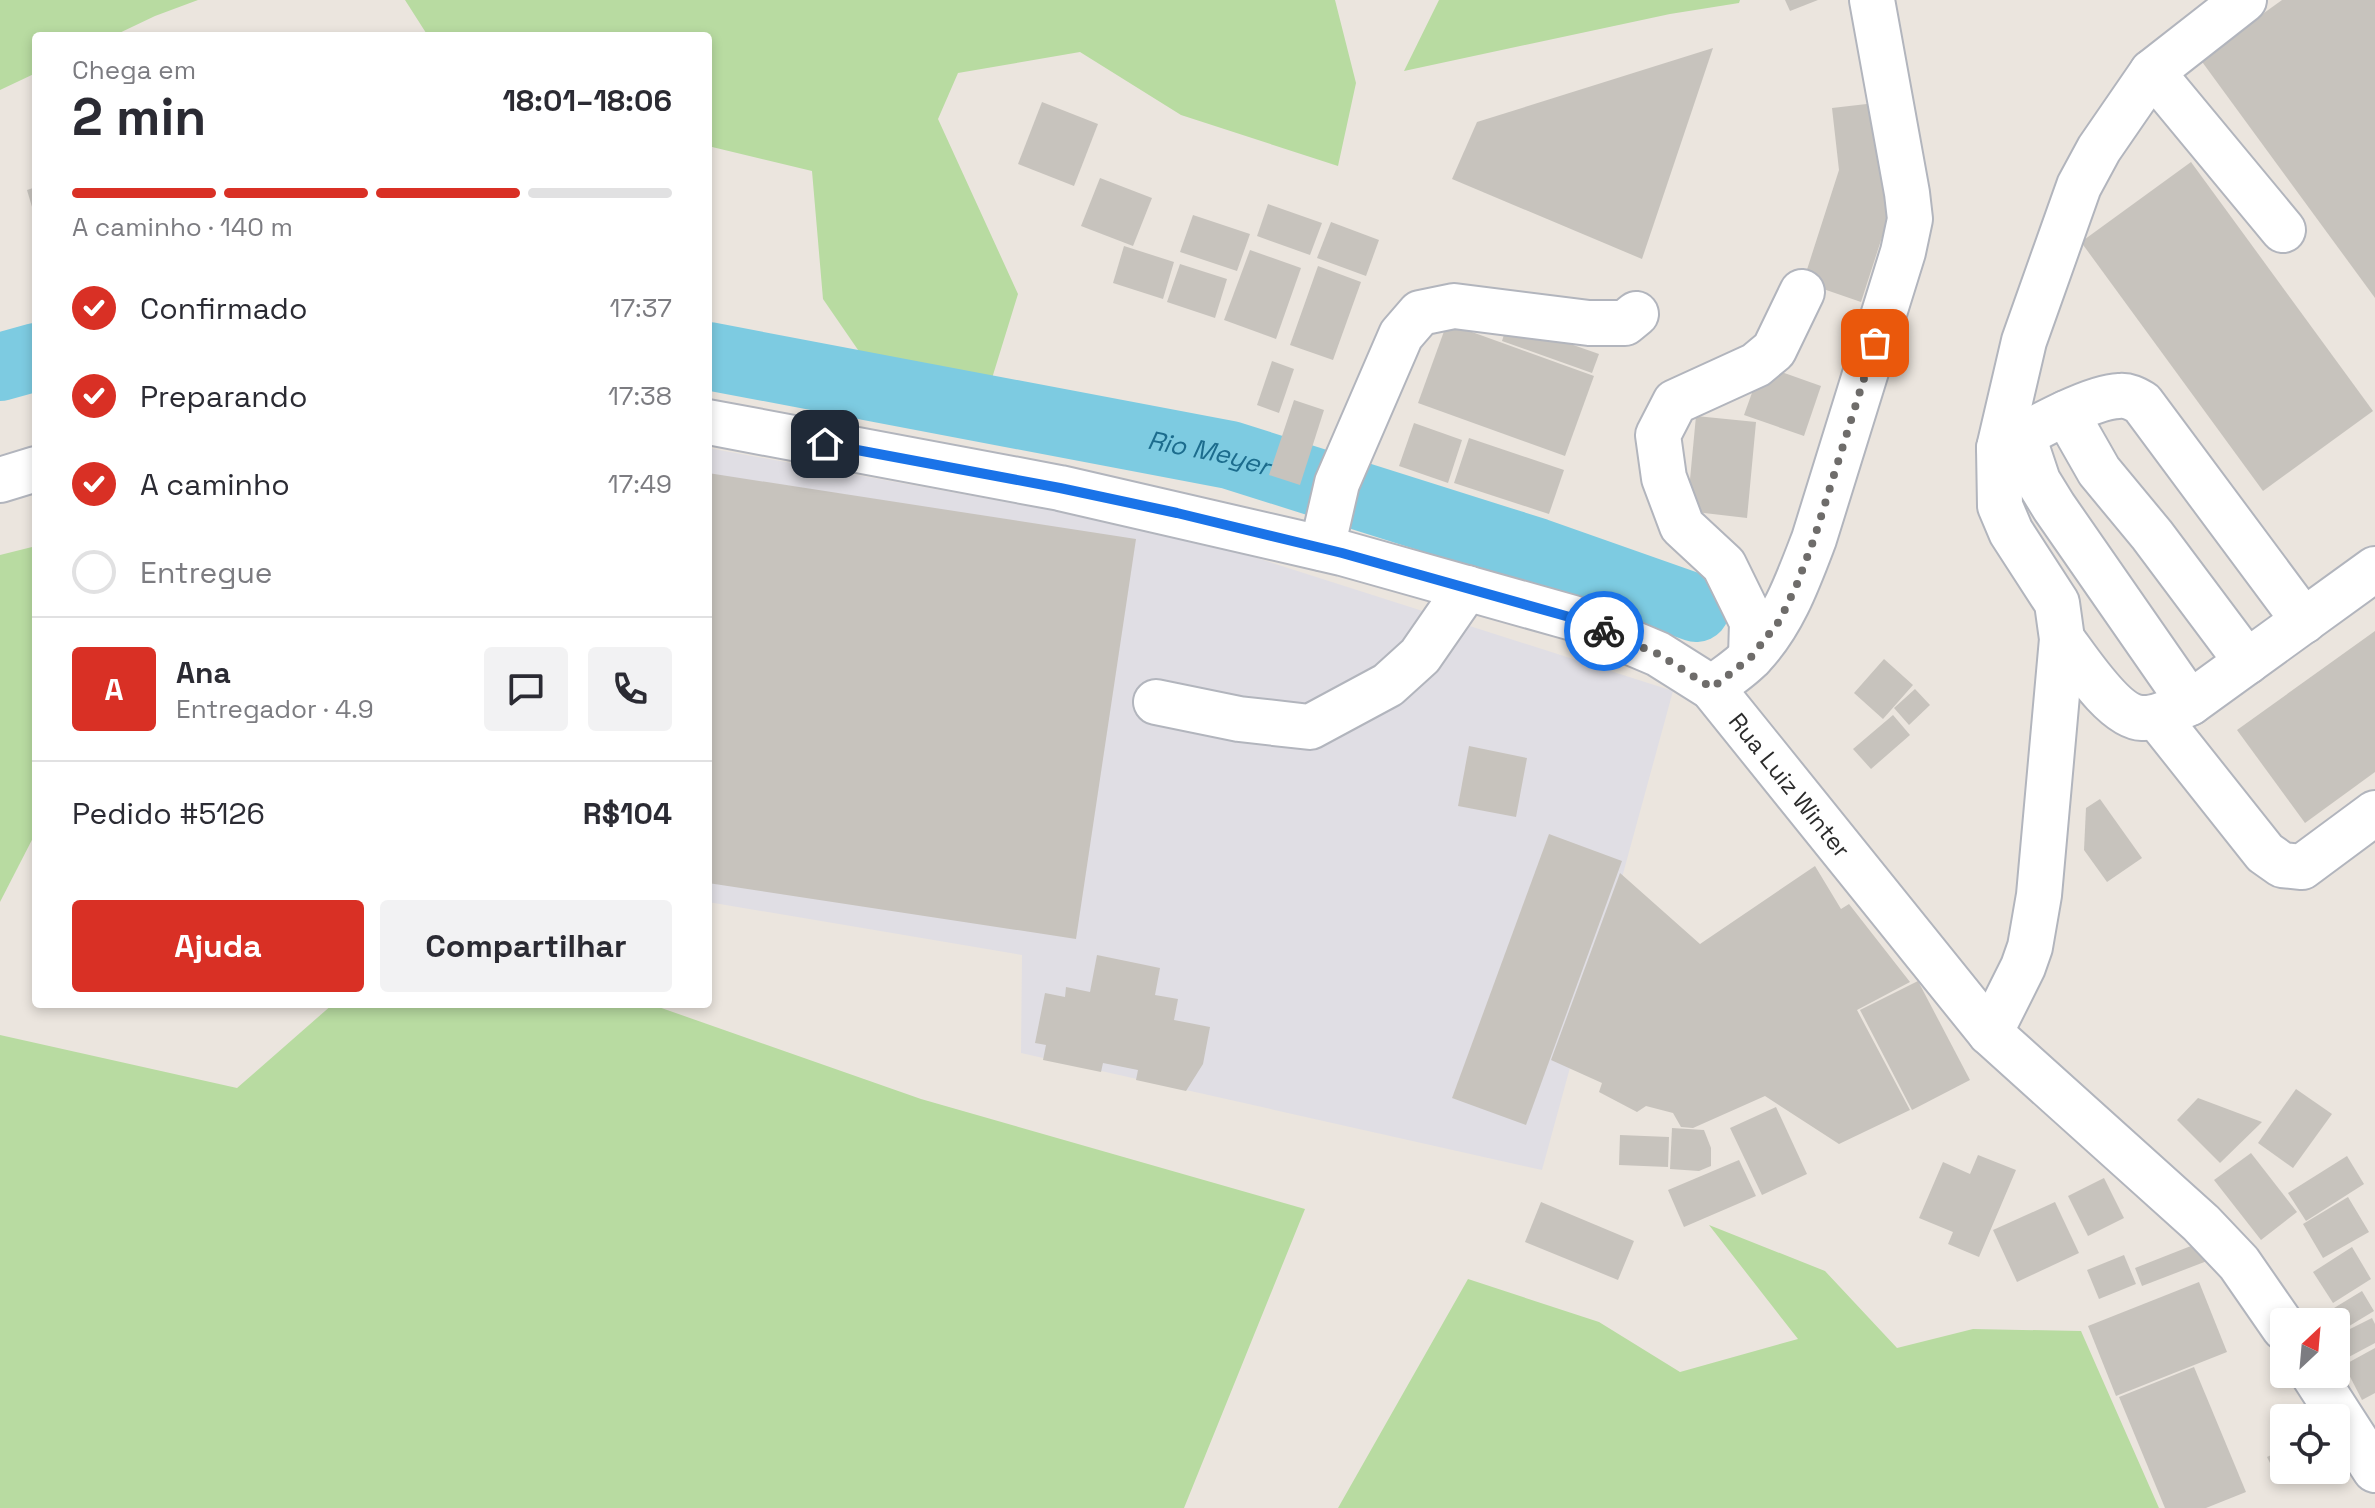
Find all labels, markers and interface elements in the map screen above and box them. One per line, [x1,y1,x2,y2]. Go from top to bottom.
text: Chega em [72,53,196,87]
text: 18:01–18:06 [503,81,672,120]
text: 2 min [72,84,206,150]
text: A caminho · 140 m [72,210,293,244]
icon: check [72,286,116,330]
text: Confirmado [140,289,307,328]
text: 17:37 [610,291,672,325]
pin [1841,309,1909,377]
icon: bag [1853,321,1897,365]
icon: check [72,374,116,418]
text: Preparando [140,377,307,416]
text: 17:38 [608,379,672,413]
pin [791,410,859,478]
icon: home [803,422,847,466]
water label: Rio Meyer [1145,423,1277,485]
icon: check [72,462,116,506]
text: A caminho [140,465,290,504]
text: 17:49 [608,467,672,501]
text: Entregue [140,553,273,592]
courier [1564,591,1644,671]
icon: bike [1582,609,1626,653]
button: chat [484,647,568,731]
button: phone [588,647,672,731]
text: Ana [176,653,231,692]
text: A [104,670,124,709]
text: Entregador · 4.9 [176,692,374,726]
street label: Rua Luiz Winter [1722,706,1858,864]
text: Pedido #5126 [72,794,265,833]
text: R$104 [583,794,672,833]
button: Ajuda [72,900,364,992]
button: Compartilhar [380,900,672,992]
north arrow [2270,1308,2350,1388]
map controls [2270,1308,2350,1484]
button: locate [2270,1404,2350,1484]

